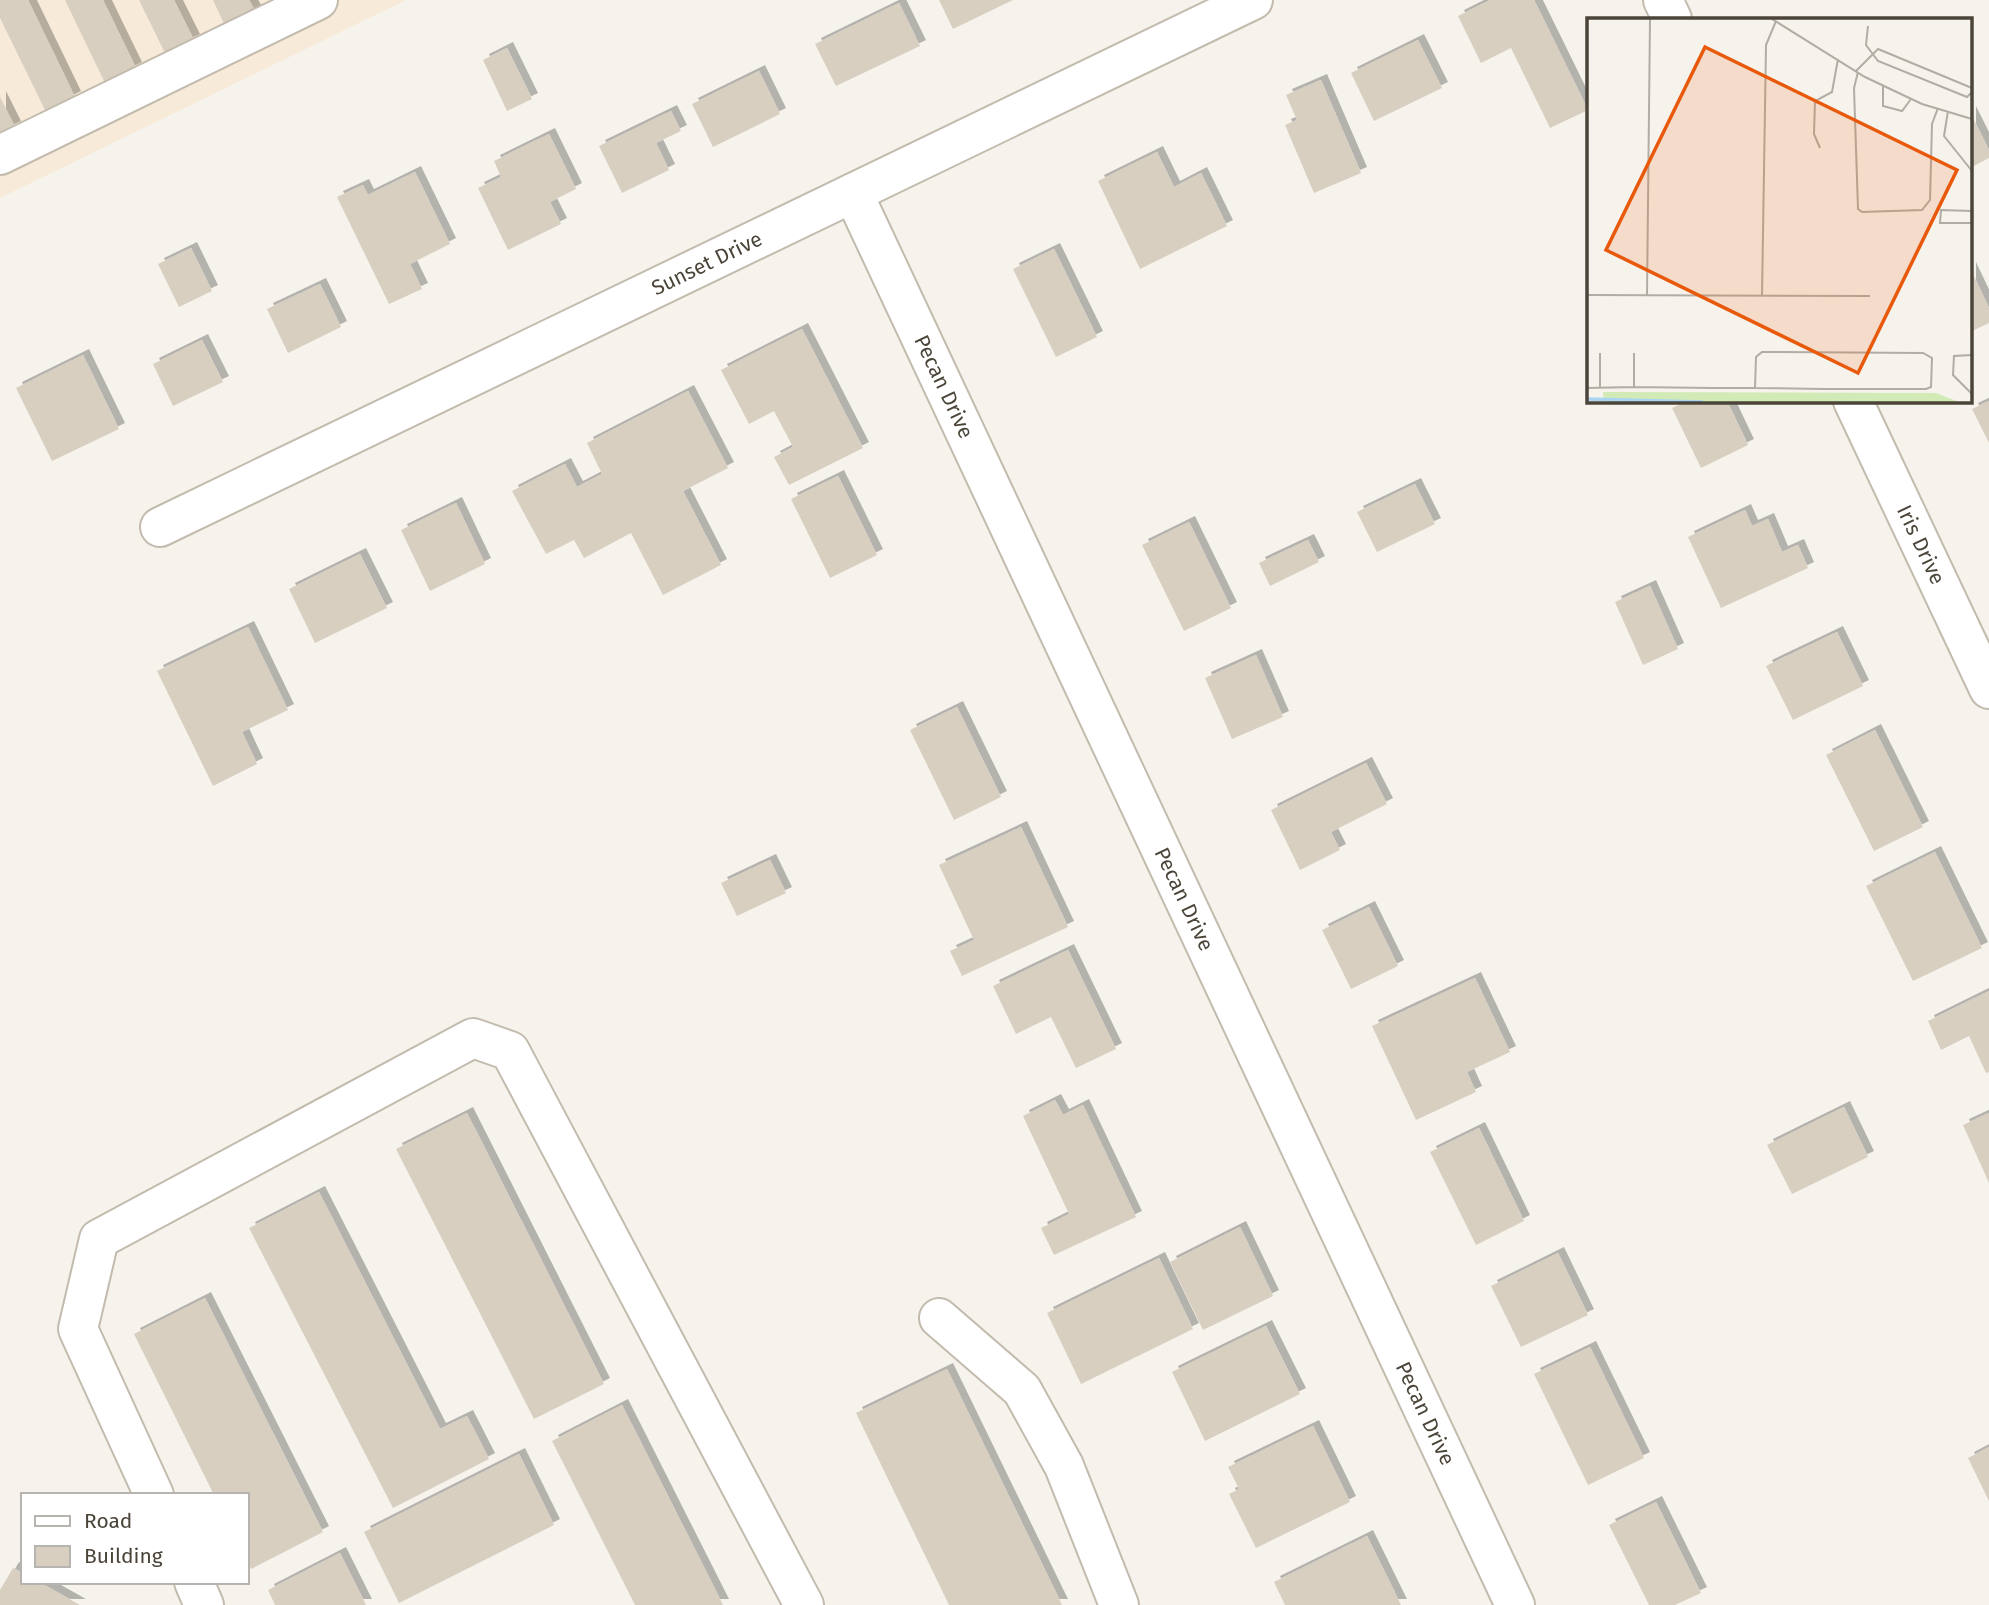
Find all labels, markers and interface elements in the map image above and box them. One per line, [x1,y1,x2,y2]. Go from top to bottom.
inset map [1587,18,1972,402]
street label: Sunset Drive [647,226,766,301]
street label: Pecan Drive [908,331,979,443]
street label: Iris Drive [1891,501,1951,589]
street label: Pecan Drive [1149,843,1220,955]
street label: Pecan Drive [1390,1358,1461,1469]
legend [21,1493,248,1584]
text: Road [84,1508,132,1534]
text: Building [84,1543,163,1569]

